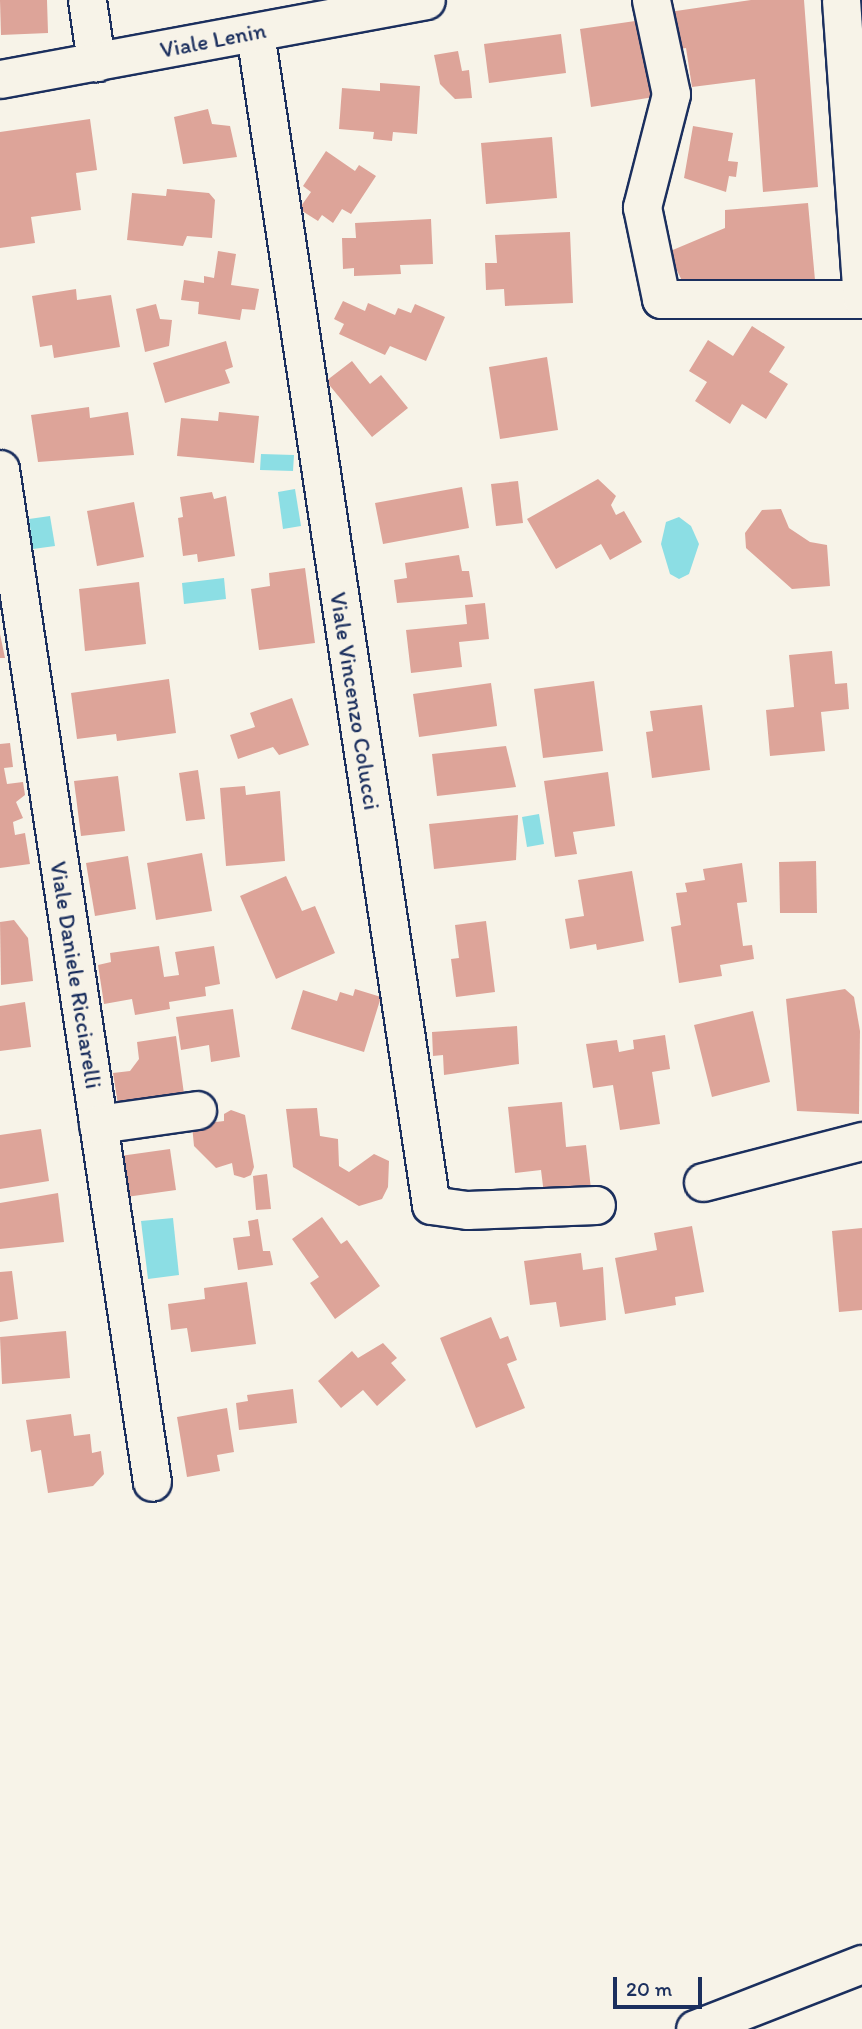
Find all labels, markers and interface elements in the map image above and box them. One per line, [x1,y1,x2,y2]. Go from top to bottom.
street label: Viale Lenin [158,16,268,64]
street label: Viale Vincenzo Colucci [324,590,386,812]
street label: Viale Daniele Ricciarelli [44,859,108,1091]
scale bar [617,1962,706,2006]
text: 20 m [626,1976,672,2001]

